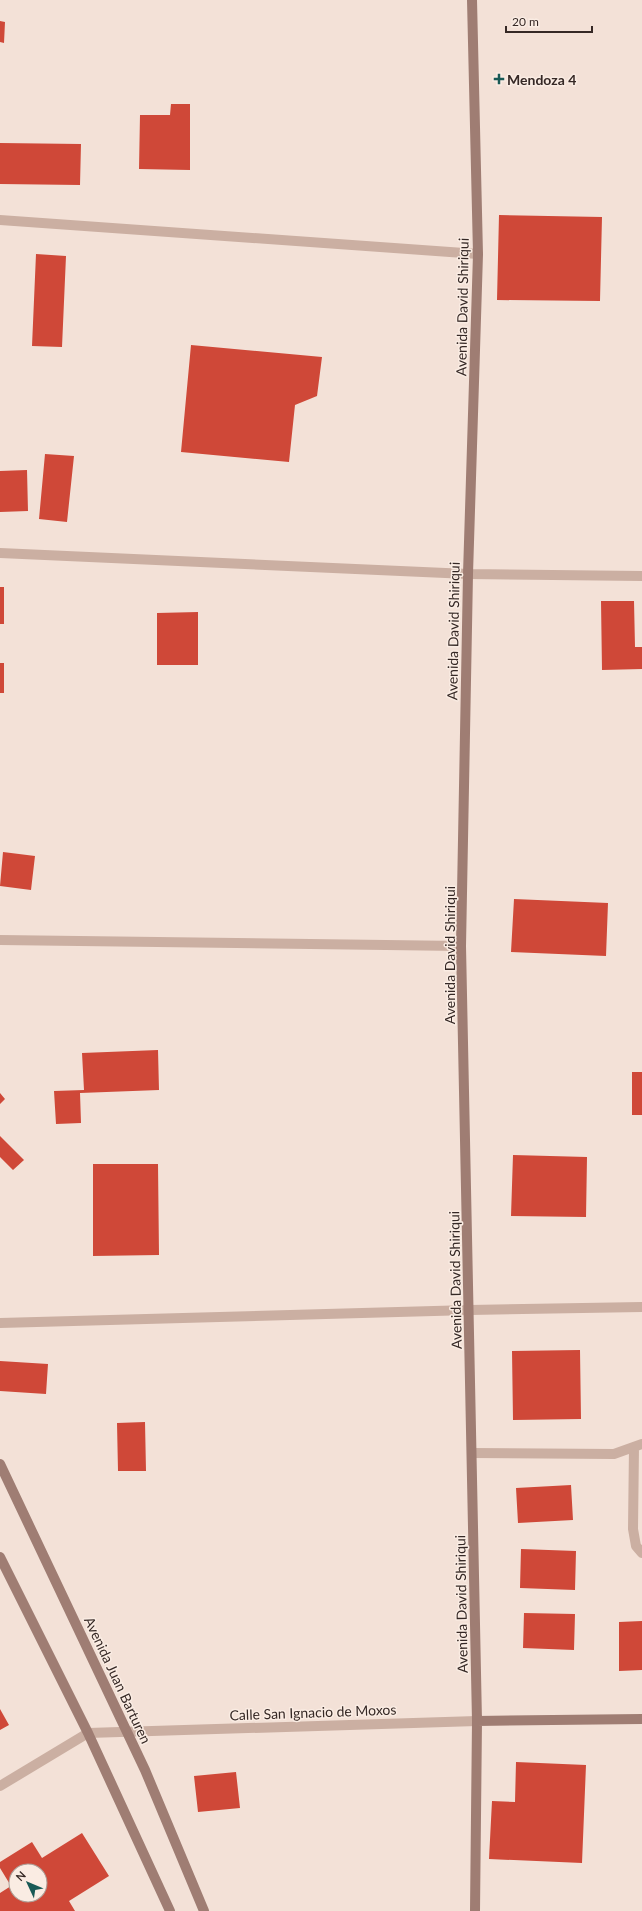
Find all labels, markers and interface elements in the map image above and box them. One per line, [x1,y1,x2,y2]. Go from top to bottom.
scale bar [506,8,592,34]
text: 20 m [512,14,539,29]
place label: Mendoza 4 [507,71,576,88]
marker: Mendoza 4 [494,74,504,84]
street label: Avenida David Shiriqui [452,238,472,376]
street label: Avenida David Shiriqui [443,562,463,700]
street label: Avenida David Shiriqui [441,886,458,1024]
street label: Avenida David Shiriqui [445,1211,465,1349]
street label: Avenida David Shiriqui [451,1535,471,1673]
street label: Avenida Juan Barturen [81,1614,155,1746]
street label: Calle San Ignacio de Moxos [229,1701,397,1723]
north arrow [8,1863,48,1903]
text: N [13,1868,28,1883]

